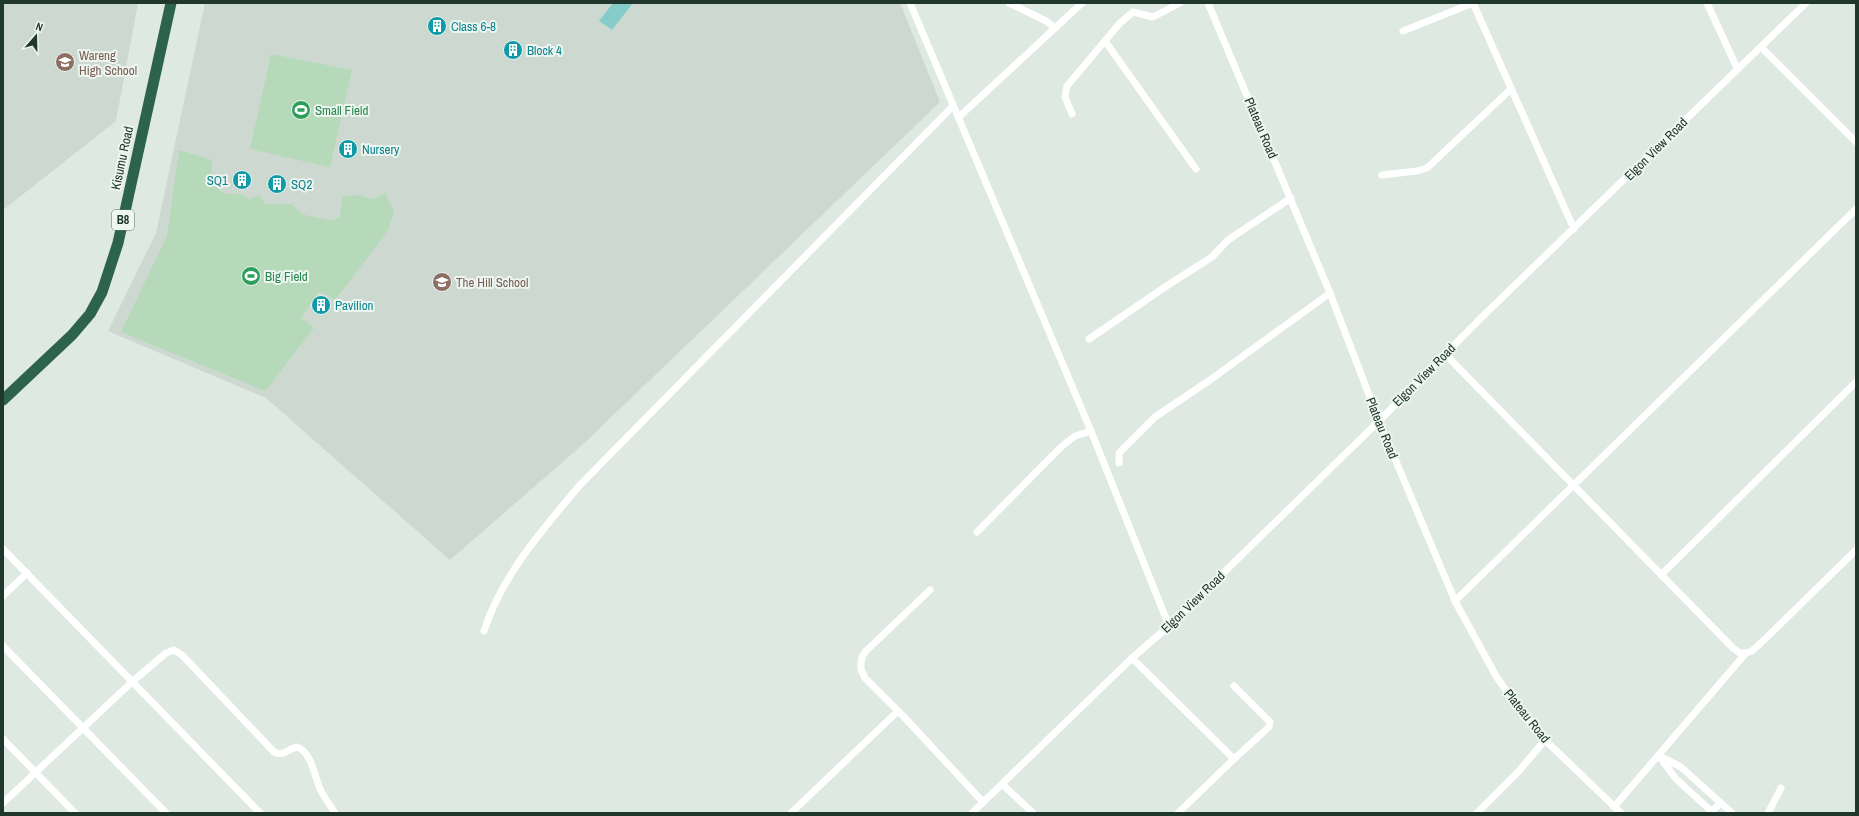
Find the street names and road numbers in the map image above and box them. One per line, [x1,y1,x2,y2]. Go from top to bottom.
street label: Plateau Road [1241,95,1281,161]
street label: Elgon View Road [1621,114,1691,184]
street label: Kisumu Road [107,125,137,191]
road number: B8 [112,210,134,230]
street label: Elgon View Road [1389,340,1459,410]
street label: Plateau Road [1362,395,1402,461]
street label: Elgon View Road [1158,567,1229,637]
street label: Plateau Road [1500,686,1554,747]

